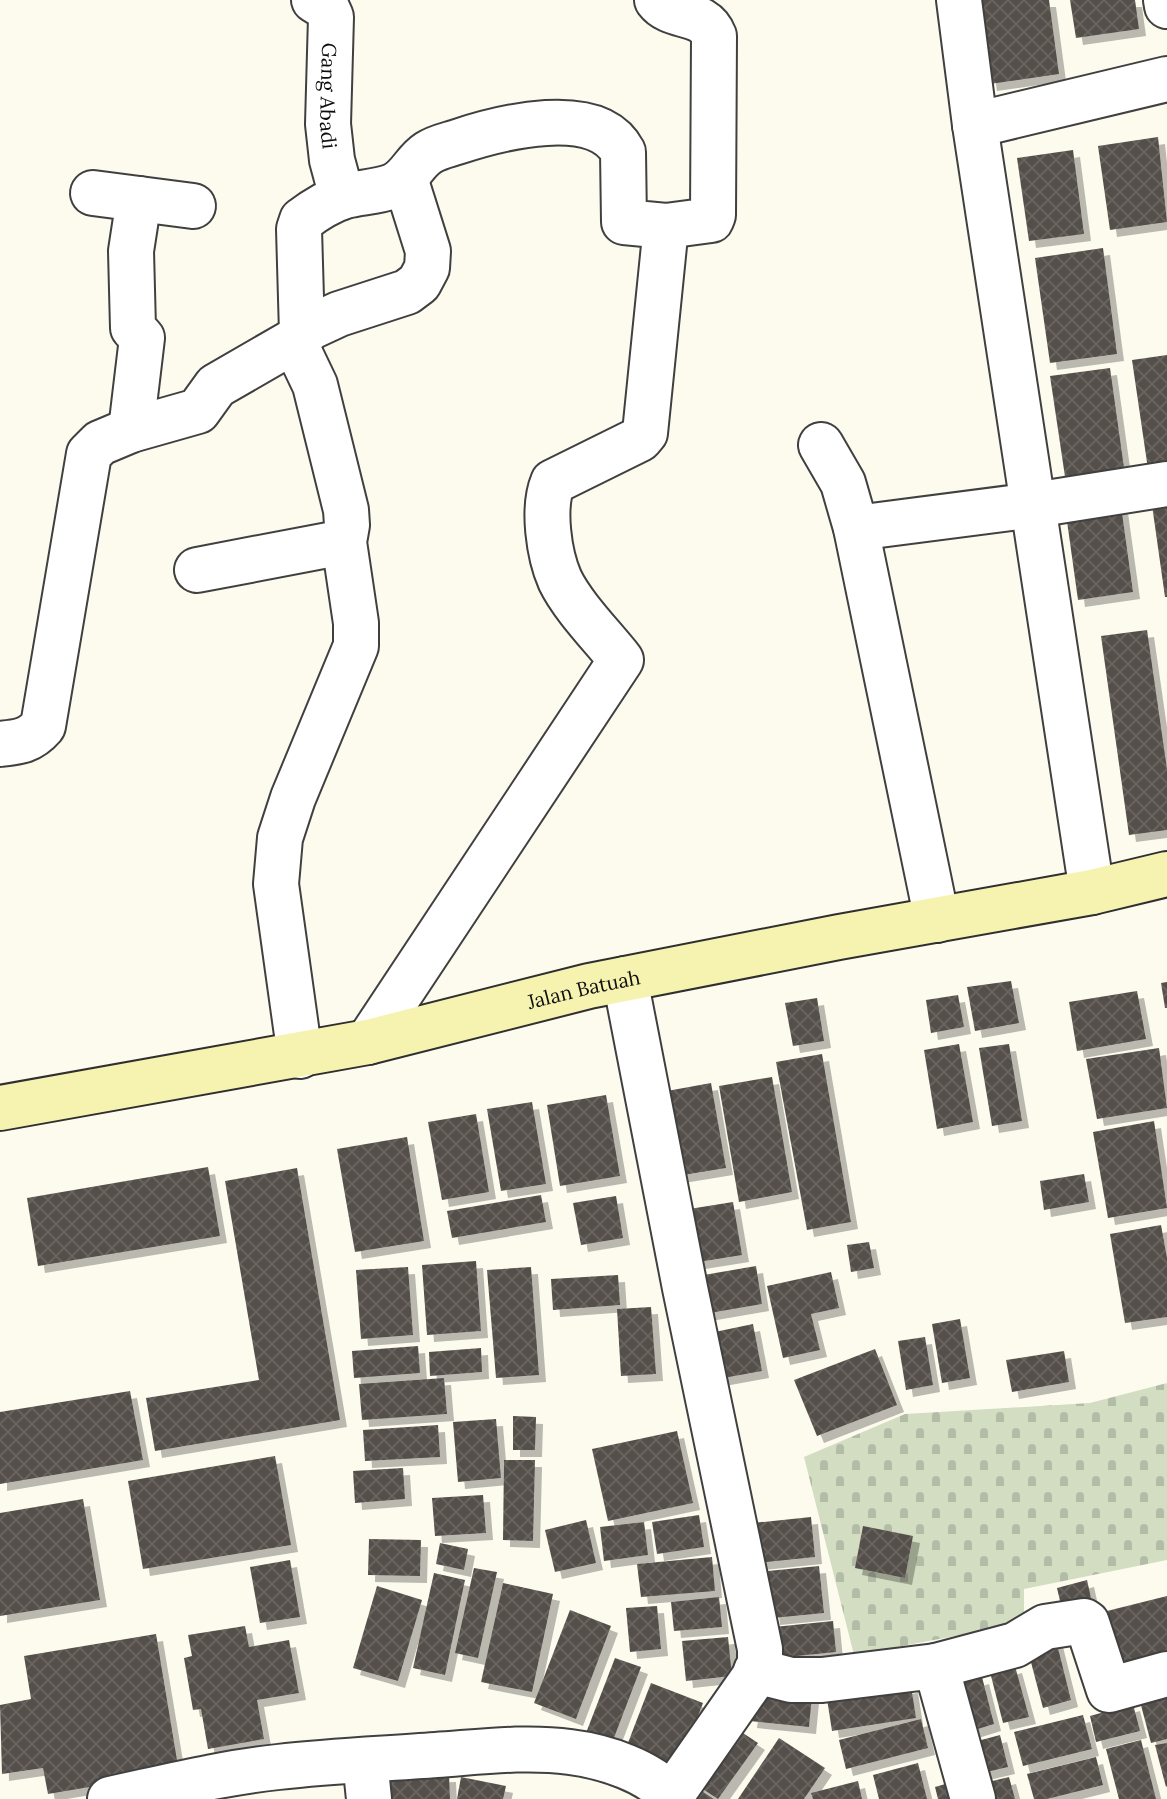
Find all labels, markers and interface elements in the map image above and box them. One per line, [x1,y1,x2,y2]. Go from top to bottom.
street label: Gang Abadi [315,42,343,150]
street label: Jalan Batuah [523,964,642,1014]

